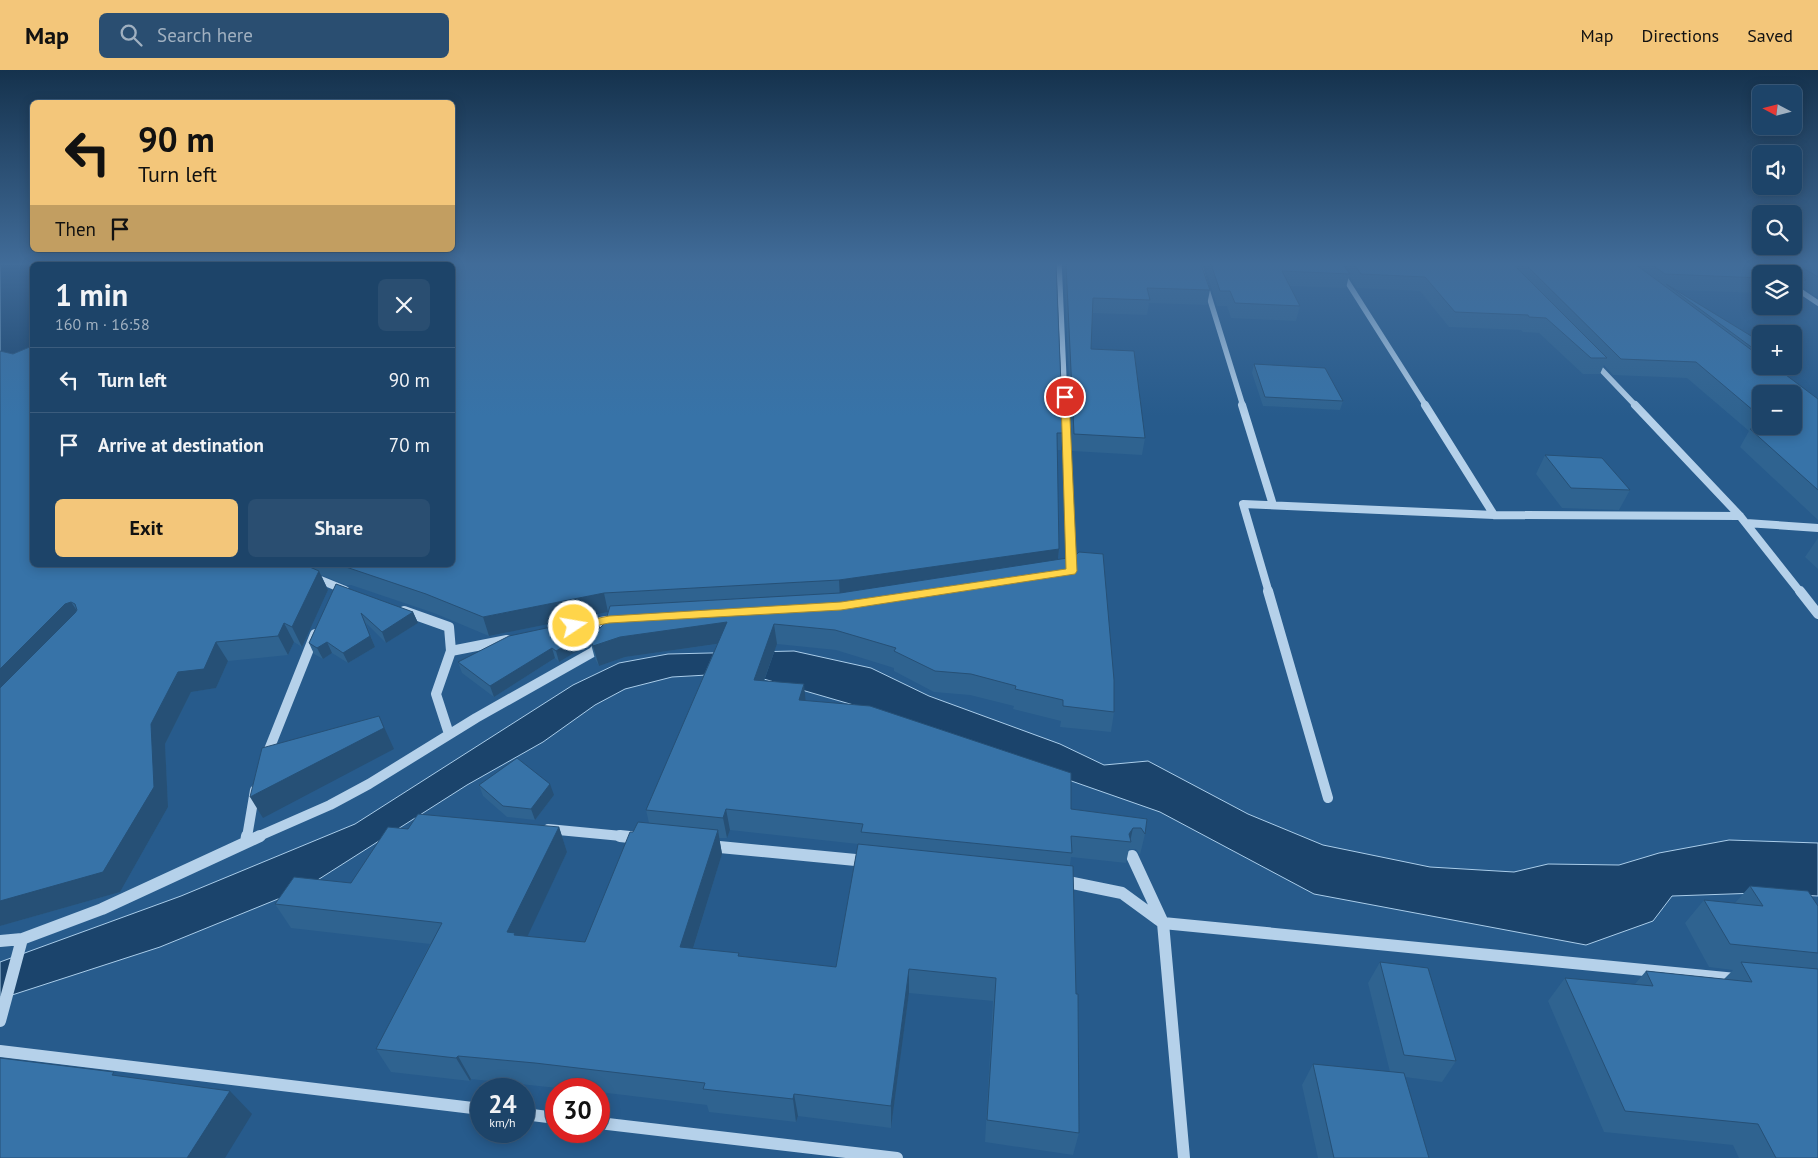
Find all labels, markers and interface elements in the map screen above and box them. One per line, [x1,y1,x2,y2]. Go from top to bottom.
search box [99,13,449,58]
text: Map [25,20,69,51]
icon: search [117,21,145,49]
text: Search here [157,23,253,47]
text: Map [1581,24,1613,47]
text: Directions [1641,24,1719,47]
text: Saved [1747,24,1793,47]
north arrow [1752,85,1802,135]
map controls [1752,85,1802,435]
text: 90 m [138,116,215,162]
icon: left [55,120,120,185]
button: sound [1752,145,1802,195]
text: Turn left [138,160,217,188]
button: search [1752,205,1802,255]
icon: arrive [106,215,134,243]
text: Then [55,217,96,241]
button: layers [1752,265,1802,315]
text: 1 min [55,275,128,314]
button: close [378,279,430,331]
text: 160 m · 16:58 [55,314,150,334]
button: + [1752,325,1802,375]
icon: left [55,366,83,394]
text: Turn left [98,368,167,392]
text: 90 m [389,368,430,392]
pin [1044,376,1086,418]
icon: arrive [1051,383,1079,411]
button: − [1752,385,1802,435]
icon: arrive [55,431,83,459]
text: Arrive at destination [98,433,264,457]
text: 70 m [389,433,430,457]
button: Exit [55,499,238,557]
button: Share [248,499,430,557]
position arrow [547,599,599,651]
speed limit sign: 30 [545,1078,610,1143]
text: 24 [488,1088,517,1120]
text: km/h [489,1115,516,1130]

